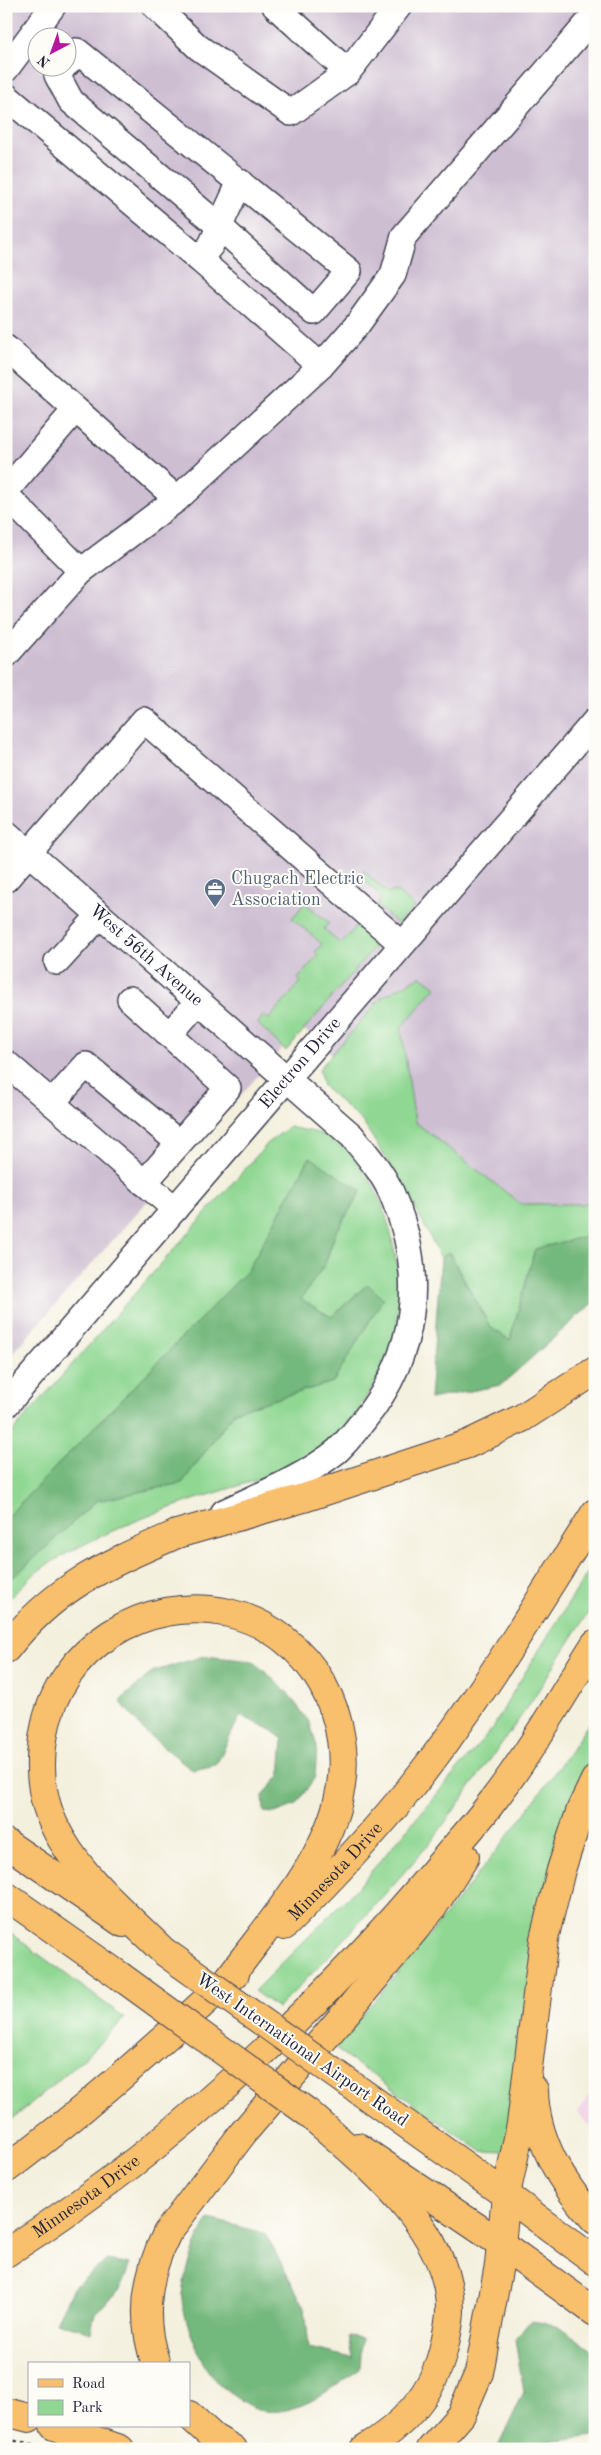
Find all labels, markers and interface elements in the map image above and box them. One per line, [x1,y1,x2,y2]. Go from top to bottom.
north arrow [28,28,78,78]
text: N [35,52,53,70]
place label: Chugach Electric Association [231,870,364,909]
office icon: Chugach Electric Association [203,877,227,908]
street label: West 56th Avenue [86,901,206,1010]
street label: Electron Drive [256,1014,344,1112]
street label: Minnesota Drive [285,1819,386,1925]
street label: West International Airport Road [193,1970,411,2130]
street label: Minnesota Drive [29,2152,143,2242]
legend [28,2362,190,2428]
text: Road [72,2377,106,2392]
text: Park [72,2401,103,2416]

